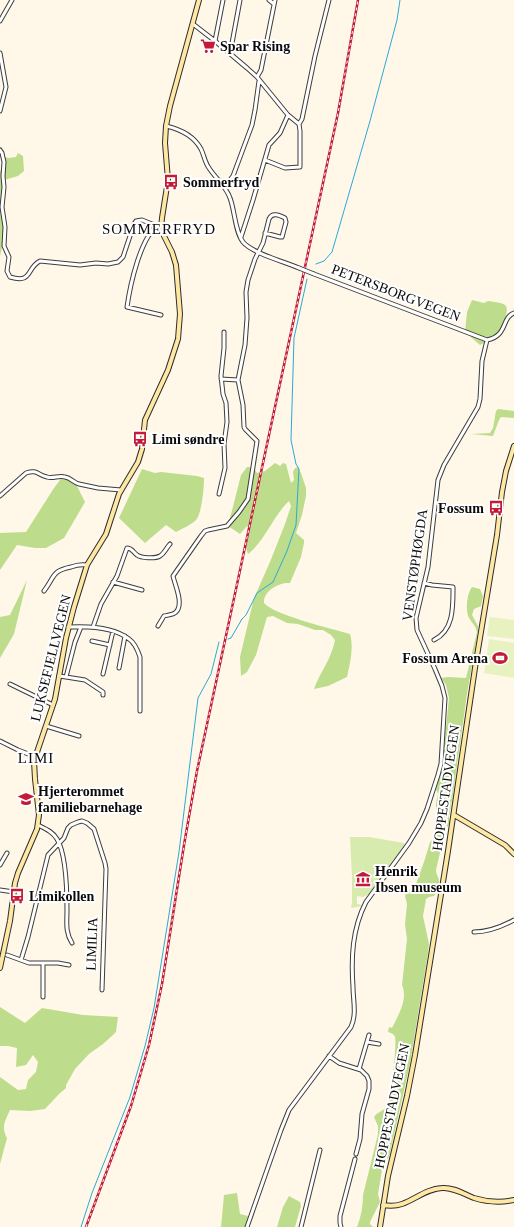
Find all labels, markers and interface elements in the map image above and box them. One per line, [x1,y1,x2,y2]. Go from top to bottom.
supermarket icon: Spar Rising [199,37,217,55]
place label: Spar Rising [220,39,290,54]
bus stop icon: Sommerfryd [162,173,180,191]
place label: Sommerfryd [183,175,259,190]
district label: SOMMERFRYD [102,221,216,237]
street label: PETERSBORGVEGEN [329,261,463,325]
bus stop icon: Limi søndre [131,430,149,448]
place label: Limi søndre [152,432,224,447]
bus stop icon: Fossum [487,499,505,517]
place label: Fossum [438,501,484,516]
street label: VENSTØPHØGDA [400,507,430,622]
street label: LUKSEFJELLVEGEN [28,593,74,723]
sports icon: Fossum Arena [491,649,509,667]
place label: Fossum Arena [402,651,488,666]
street label: HOPPESTADVEGEN [430,724,462,852]
district label: LIMI [18,750,54,766]
place label: Hjerterommet familiebarnehage [38,784,142,815]
school or university icon: Hjerterommet familiebarnehage [17,790,35,808]
place label: Henrik Ibsen museum [375,864,462,895]
museum icon: Henrik Ibsen museum [354,870,372,888]
bus stop icon: Limikollen [8,887,26,905]
place label: Limikollen [29,889,95,904]
street label: LIMILIA [84,916,100,971]
street label: HOPPESTADVEGEN [371,1042,413,1170]

